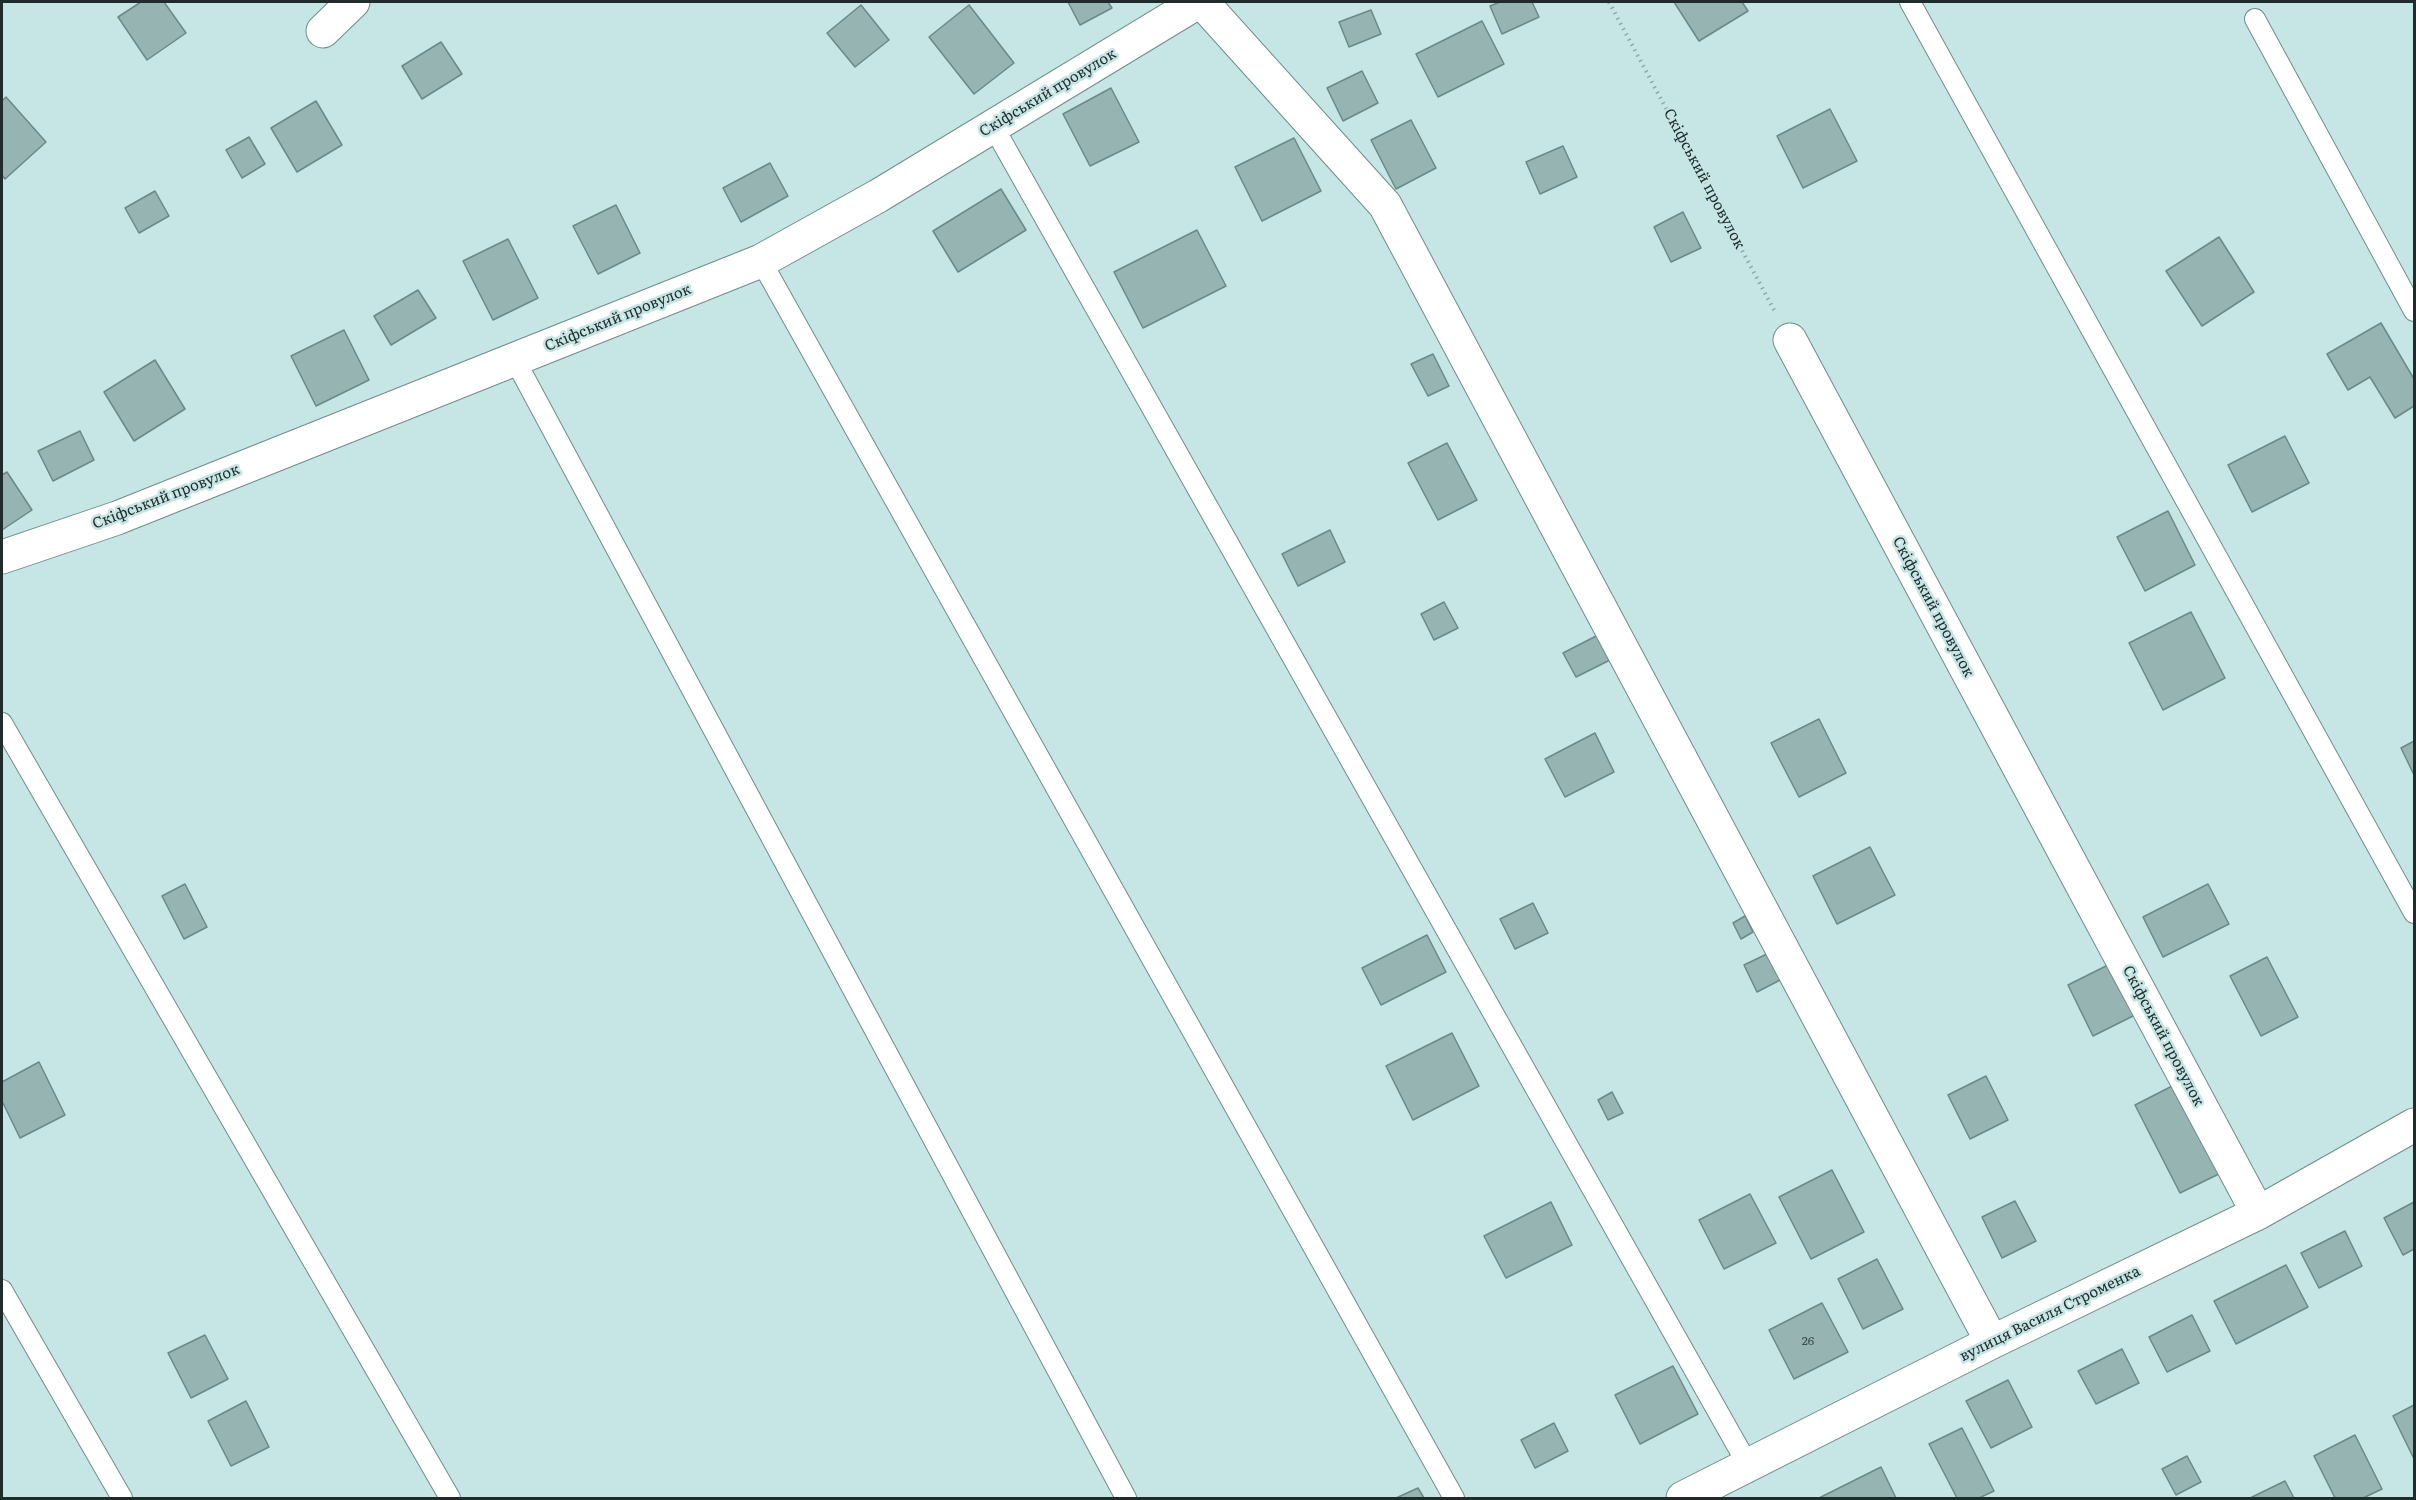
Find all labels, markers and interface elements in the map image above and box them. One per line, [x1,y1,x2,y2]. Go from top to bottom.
street label: Скіфський провулок [976,45,1120,141]
street label: Скіфський провулок [1659,106,1749,252]
street label: Скіфський провулок [542,280,694,356]
street label: Скіфський провулок [90,461,242,533]
street label: Скіфський провулок [1888,534,1978,680]
street label: Скіфський провулок [2118,963,2208,1109]
street label: вулиця Василя Строменка [1957,1262,2143,1366]
house number: 26 [1802,1334,1814,1348]

